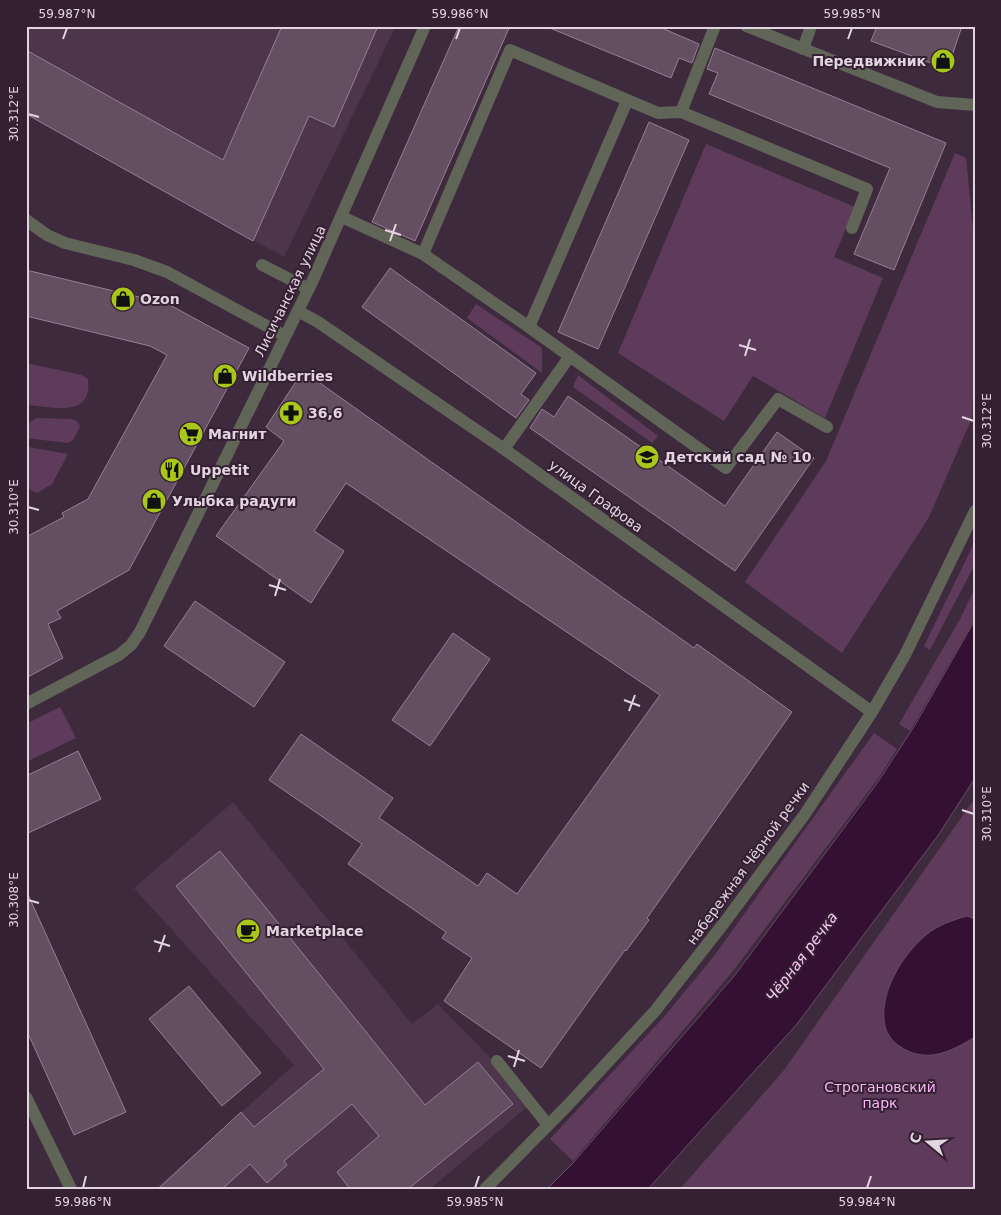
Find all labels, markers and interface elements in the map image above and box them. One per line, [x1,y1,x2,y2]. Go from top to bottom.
text: 59.987°N [39,7,95,21]
text: 59.986°N [432,7,488,21]
text: 59.985°N [824,7,880,21]
shop icon: Передвижник [930,48,956,74]
place label: Передвижник [812,53,926,69]
text: 30.312°E [7,86,21,142]
street label: Лисичанская улица [251,223,329,359]
shop icon: Ozon [110,286,136,312]
place label: Ozon [140,291,180,307]
shop icon: Wildberries [212,363,238,389]
place label: Wildberries [242,368,333,384]
text: 30.312°E [980,393,994,449]
pharmacy icon: 36,6 [278,400,304,426]
place label: 36,6 [308,405,343,421]
supermarket icon: Магнит [178,421,204,447]
place label: Магнит [208,426,267,442]
school or university icon: Детский сад № 10 [634,444,660,470]
place label: Детский сад № 10 [664,449,812,465]
restaurant icon: Uppetit [159,457,185,483]
street label: улица Графова [546,457,646,535]
place label: Uppetit [190,462,249,478]
text: 30.310°E [7,479,21,535]
shop icon: Улыбка радуги [141,488,167,514]
place label: Улыбка радуги [172,493,296,509]
street label: набережная Чёрной речки [684,778,812,948]
text: 30.310°E [980,786,994,842]
text: 30.308°E [7,872,21,928]
water label: Чёрная речка [762,909,842,1005]
cafe icon: Marketplace [235,918,261,944]
place label: Marketplace [266,923,363,939]
park label: Строгановский парк [824,1079,936,1111]
north arrow [904,1118,954,1168]
text: С [906,1131,925,1145]
text: 59.986°N [55,1195,111,1209]
text: 59.985°N [447,1195,503,1209]
text: 59.984°N [839,1195,895,1209]

